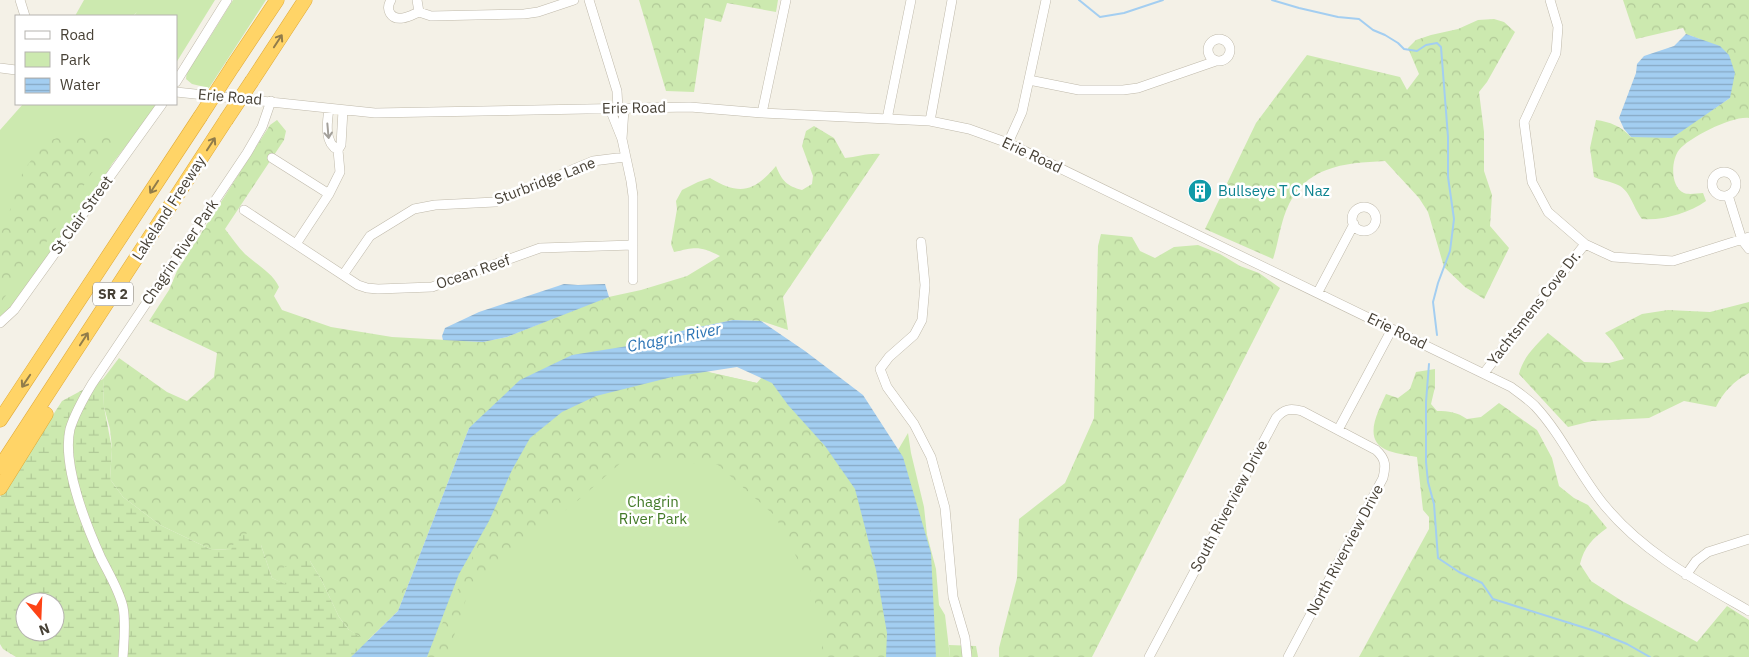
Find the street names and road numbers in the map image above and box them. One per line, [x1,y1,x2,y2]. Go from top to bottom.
street label: Erie Road [197,84,263,109]
street label: Erie Road [602,97,666,118]
street label: Erie Road [999,132,1065,177]
street label: Lakeland Freeway [128,151,210,264]
street label: Sturbridge Lane [492,153,598,208]
street label: St Clair Street [47,172,117,258]
street label: Chagrin River Park [137,195,222,308]
street label: Yachtsmens Cove Dr. [1483,246,1584,369]
street label: Ocean Reef [433,250,513,293]
road number: SR 2 [93,282,133,306]
street label: Erie Road [1364,308,1430,353]
street label: South Riverview Drive [1186,437,1271,575]
street label: North Riverview Drive [1302,481,1387,618]

